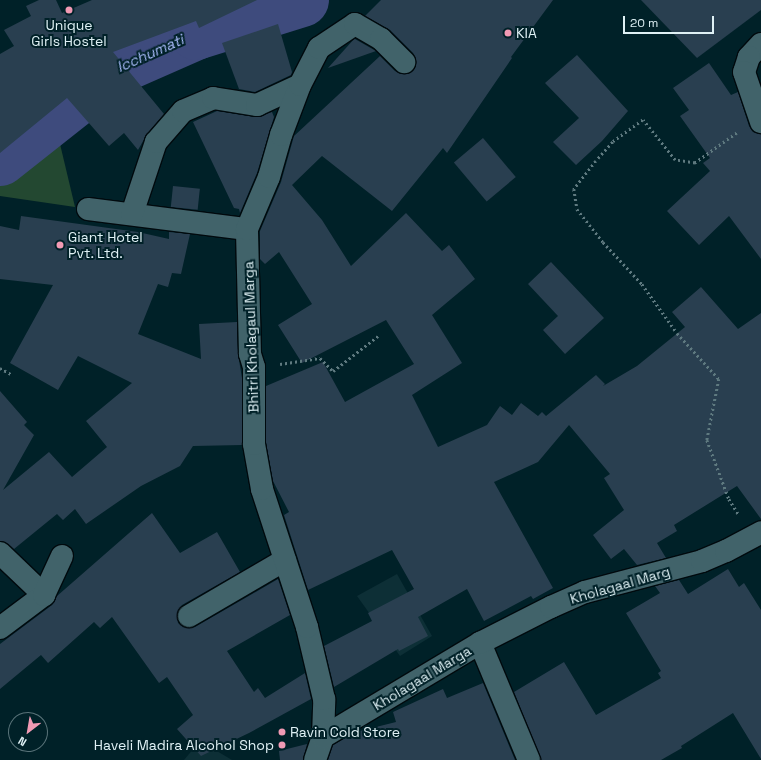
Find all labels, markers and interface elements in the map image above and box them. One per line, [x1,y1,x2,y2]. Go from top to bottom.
marker: Unique Girls Hostel [64,5,74,15]
scale bar [625,8,716,34]
text: 20 m [630,15,658,31]
place label: Unique Girls Hostel [31,17,107,50]
place label: KIA [516,25,537,41]
marker: KIA [503,28,513,38]
water label: Icchumati [114,30,186,76]
place label: Giant Hotel Pvt. Ltd. [68,229,143,262]
marker: Giant Hotel Pvt. Ltd. [55,240,65,250]
street label: Bhitri Kholagaul Marga [240,261,262,413]
street label: Kholagaal Marg [568,563,672,607]
street label: Kholagaal Marga [370,642,474,714]
north arrow [8,712,48,752]
place label: Ravin Cold Store [290,724,400,740]
marker: Ravin Cold Store [277,727,287,737]
text: N [16,734,29,749]
place label: Haveli Madira Alcohol Shop [94,737,274,753]
marker: Haveli Madira Alcohol Shop [277,740,287,750]

